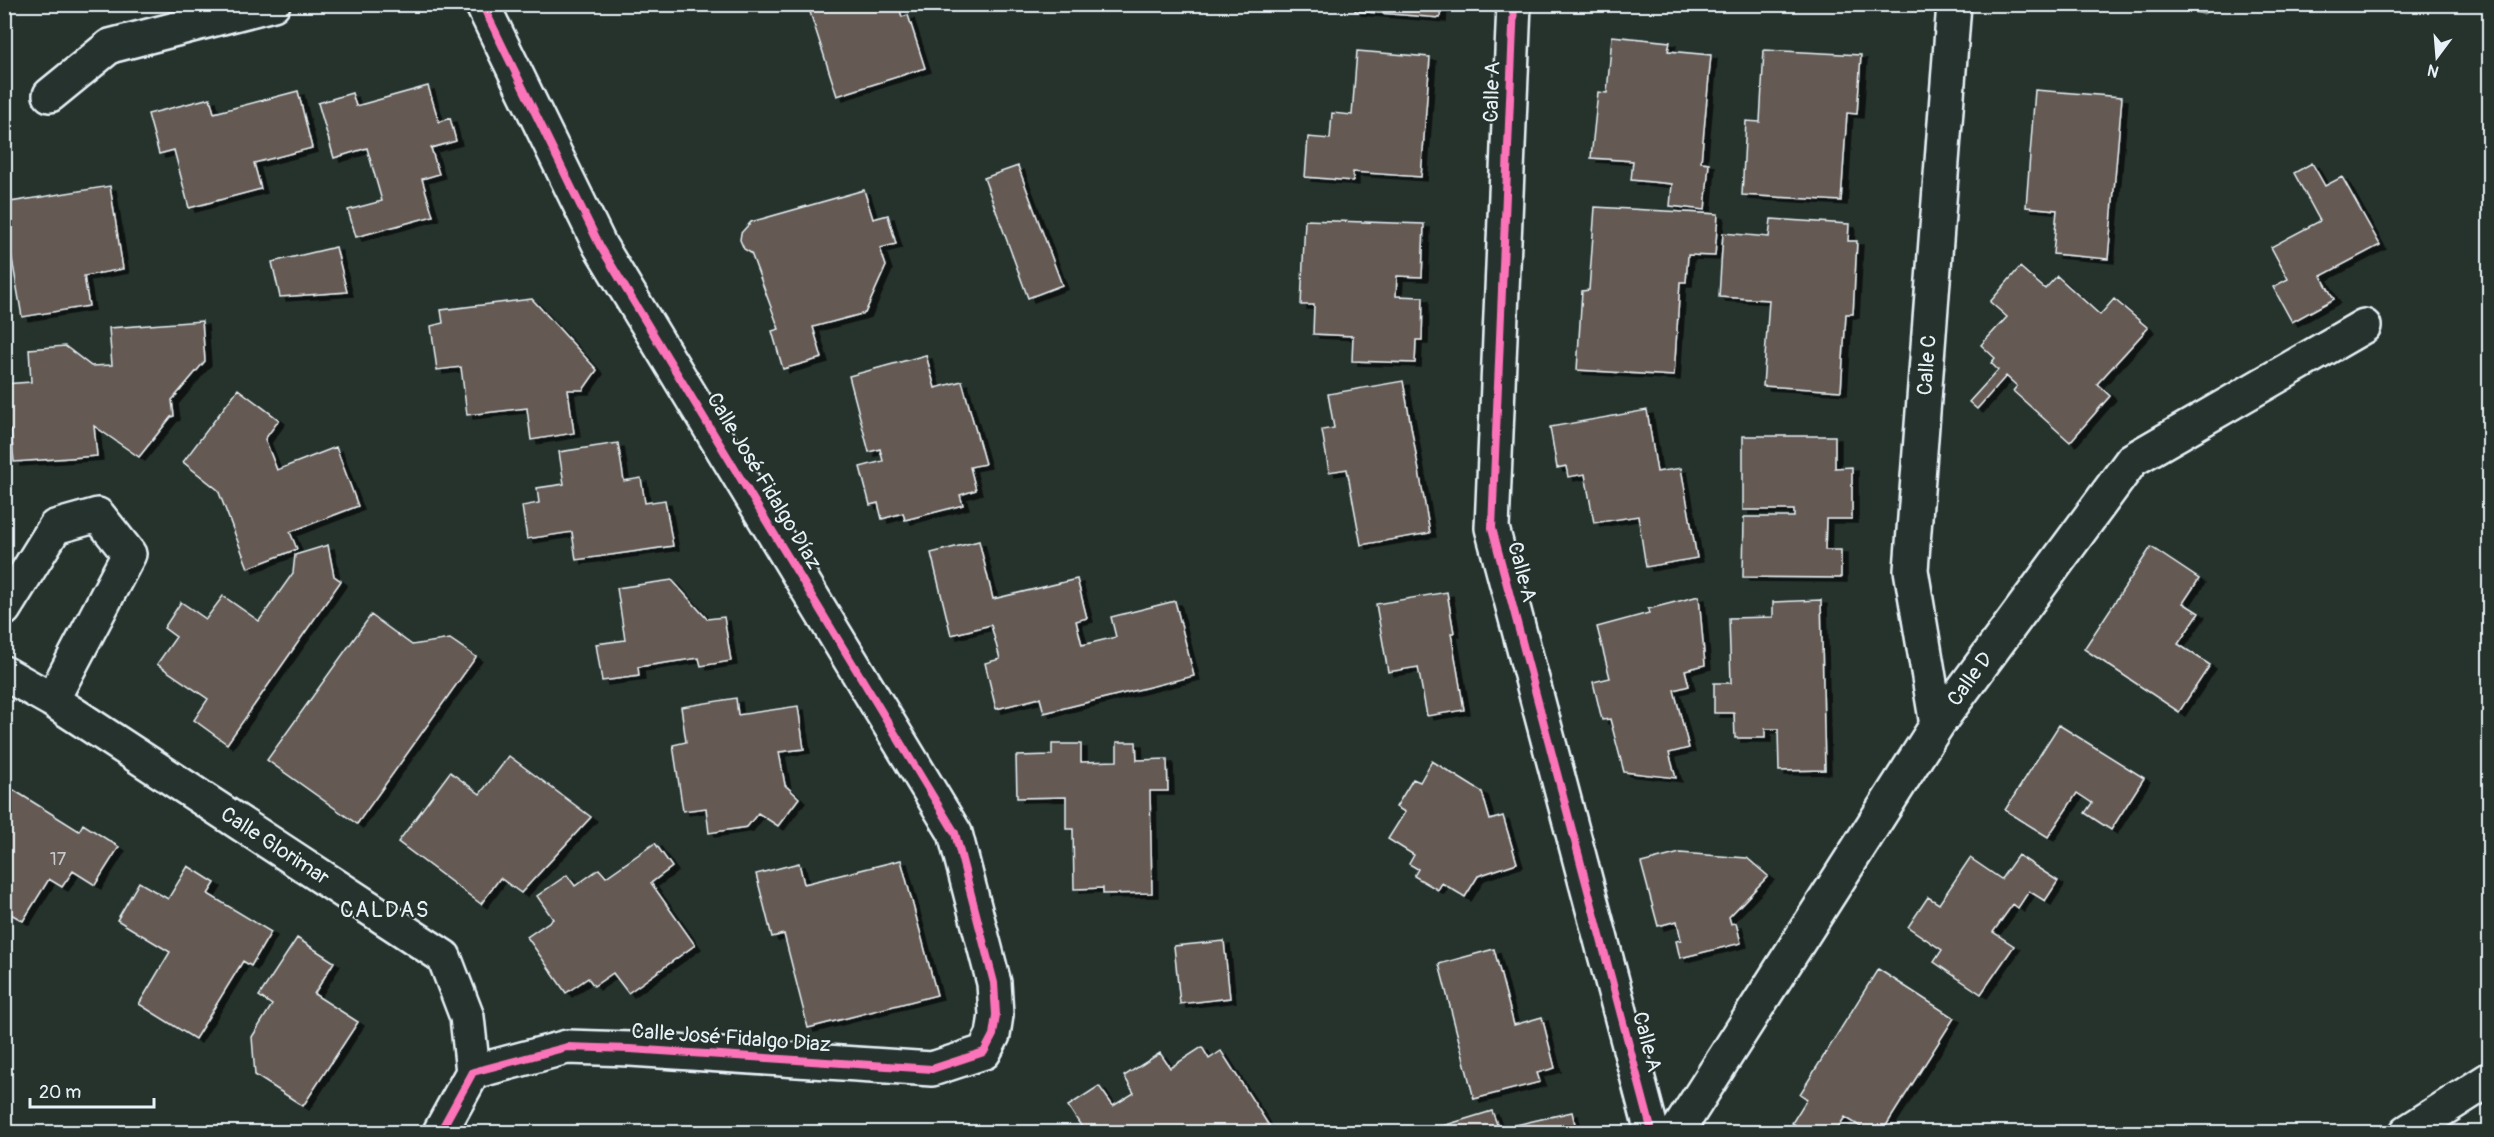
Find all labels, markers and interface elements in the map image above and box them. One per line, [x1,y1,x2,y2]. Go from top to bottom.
north arrow [2407,27,2467,87]
text: N [2425,59,2441,82]
street label: Calle A [1477,61,1507,123]
street label: Calle C [1911,334,1943,396]
street label: Calle José Fidalgo Díaz [700,388,828,574]
street label: Calle A [1501,539,1543,605]
street label: Calle D [1941,646,1999,712]
street label: Calle Glorimar [216,801,335,891]
house number: 17 [50,848,67,871]
district label: CALDAS [340,896,430,924]
street label: Calle A [1626,1009,1668,1075]
street label: Calle José Fidalgo Diaz [631,1018,832,1058]
scale bar [30,1071,154,1109]
text: 20 m [39,1081,81,1104]

